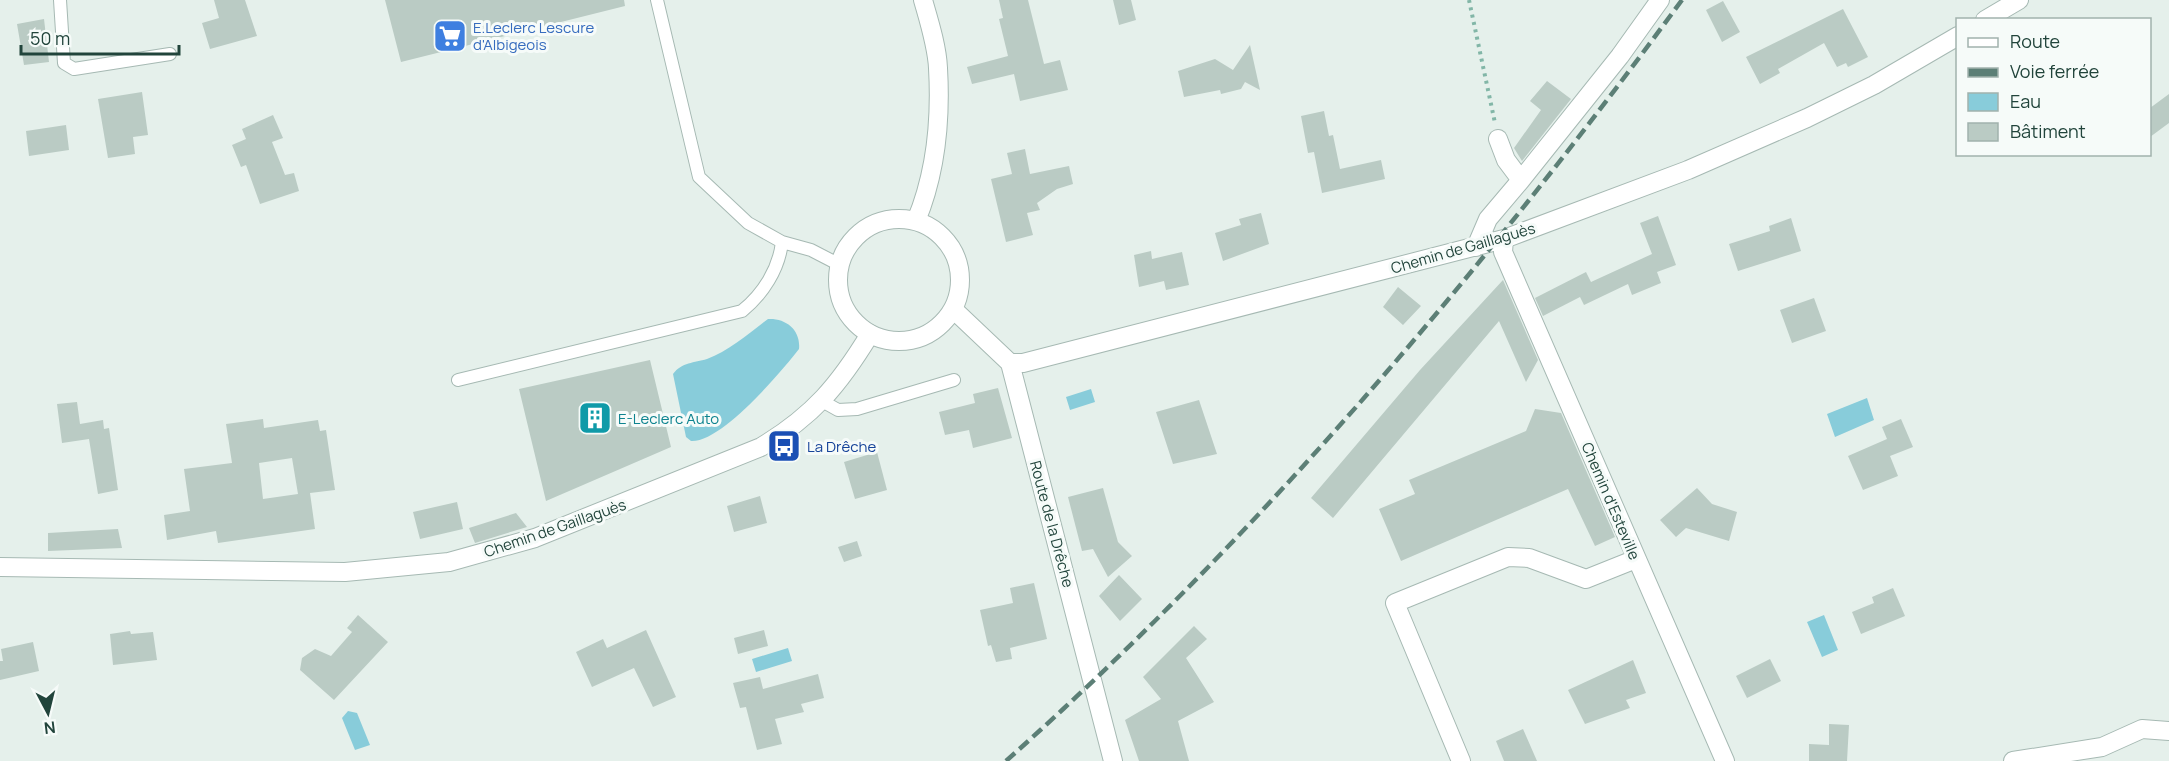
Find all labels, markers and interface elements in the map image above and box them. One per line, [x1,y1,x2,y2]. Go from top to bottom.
place label: E.Leclerc Lescure d'Albigeois [473,17,594,55]
scale bar [21,18,178,56]
supermarket icon: E.Leclerc Lescure d'Albigeois [432,18,468,54]
legend [1956,18,2151,156]
text: 50 m [30,26,70,50]
text: Route [2010,29,2060,53]
text: Voie ferrée [2010,59,2099,83]
text: Eau [2010,89,2041,113]
text: Bâtiment [2010,119,2086,143]
street label: Chemin de Gaillaguès [1388,217,1538,279]
building icon: E-Leclerc Auto [577,400,613,436]
place label: E-Leclerc Auto [618,408,719,429]
bus stop icon: La Drêche [766,428,802,464]
place label: La Drêche [807,436,876,457]
street label: Chemin d'Esteville [1577,439,1645,563]
street label: Route de la Drêche [1025,458,1079,590]
street label: Chemin de Gaillaguès [481,494,629,562]
north arrow [18,683,78,743]
text: N [43,716,57,740]

